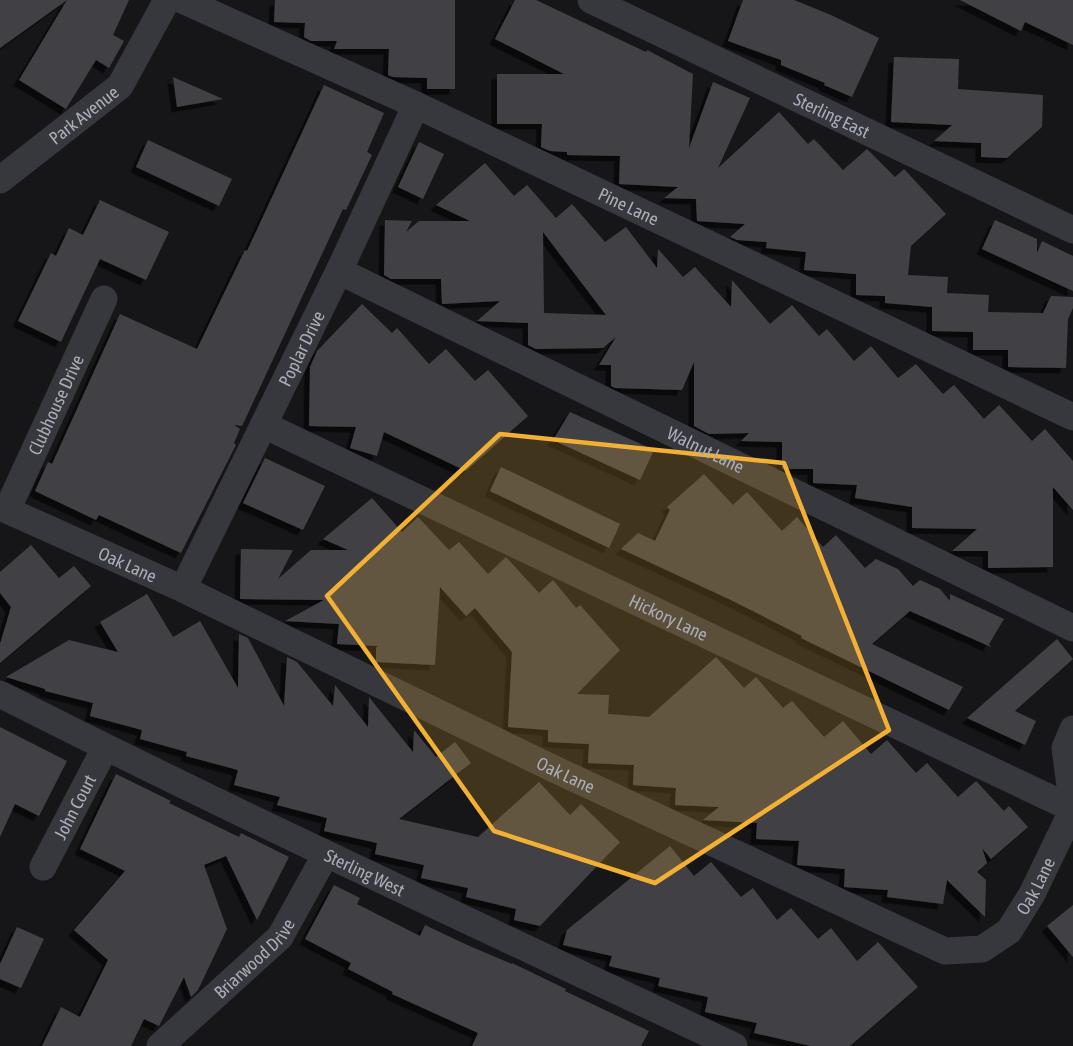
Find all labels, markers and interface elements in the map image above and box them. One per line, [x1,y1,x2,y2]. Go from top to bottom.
street label: Park Avenue [45,81,122,148]
street label: Sterling East [791,88,873,142]
street label: Pine Lane [595,183,662,229]
street label: Poplar Drive [274,307,328,390]
street label: Clubhouse Drive [23,351,88,458]
street label: Walnut Lane [664,422,748,477]
street label: Oak Lane [95,542,160,586]
street label: Hickory Lane [626,589,712,645]
street label: Oak Lane [534,752,598,797]
street label: John Court [49,771,100,842]
street label: Sterling West [321,844,408,900]
street label: Oak Lane [1011,854,1059,918]
street label: Briarwood Drive [209,915,299,1002]

